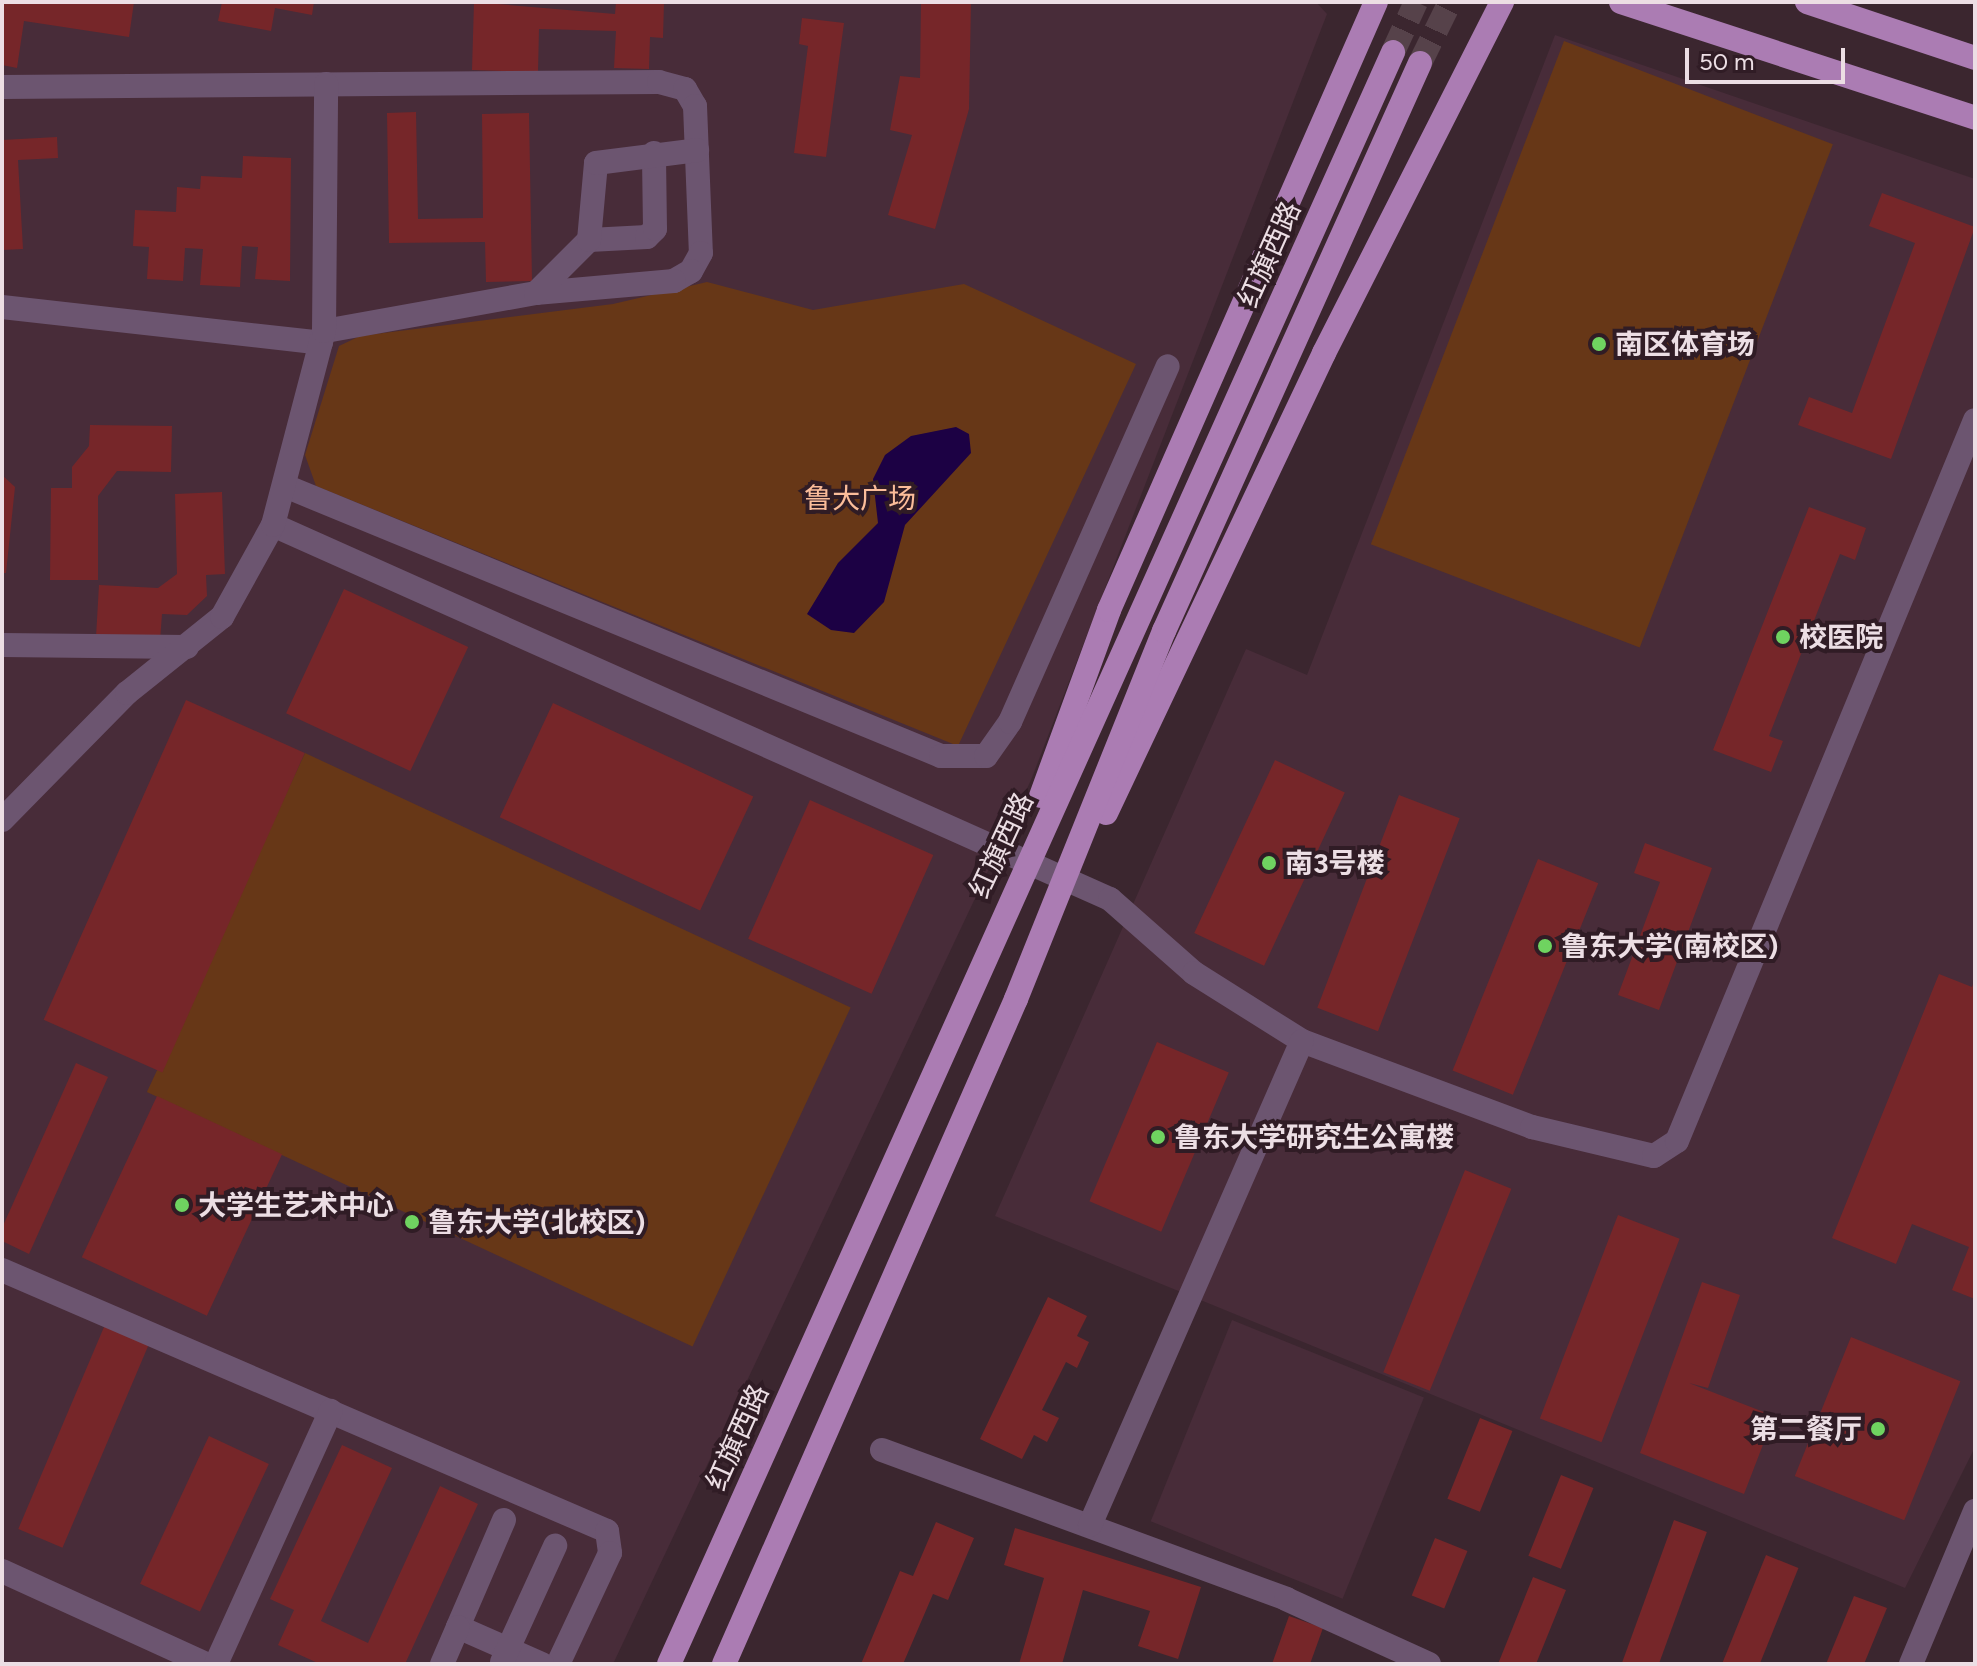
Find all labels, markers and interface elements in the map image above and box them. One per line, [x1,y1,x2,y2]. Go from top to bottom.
scale bar [1689,32,1849,82]
text: 50 m [1699,47,1755,76]
street label: 红旗西路 [1231,196,1307,312]
place label: 南区体育场 [1615,327,1755,361]
marker: 南区体育场 [1590,335,1608,353]
park label: 鲁大广场 [804,481,916,515]
place label: 校医院 [1799,620,1883,654]
marker: 校医院 [1774,628,1792,646]
street label: 红旗西路 [962,787,1040,903]
place label: 南3号楼 [1285,846,1385,880]
marker: 南3号楼 [1260,854,1278,872]
place label: 鲁东大学(南校区) [1561,929,1778,963]
marker: 鲁东大学(南校区) [1536,937,1554,955]
place label: 鲁东大学研究生公寓楼 [1174,1120,1454,1154]
marker: 鲁东大学研究生公寓楼 [1149,1128,1167,1146]
place label: 大学生艺术中心 [198,1188,394,1222]
marker: 大学生艺术中心 [173,1196,191,1214]
place label: 鲁东大学(北校区) [428,1205,645,1239]
marker: 鲁东大学(北校区) [403,1213,421,1231]
street label: 红旗西路 [699,1379,775,1495]
place label: 第二餐厅 [1750,1412,1862,1446]
marker: 第二餐厅 [1869,1420,1887,1438]

